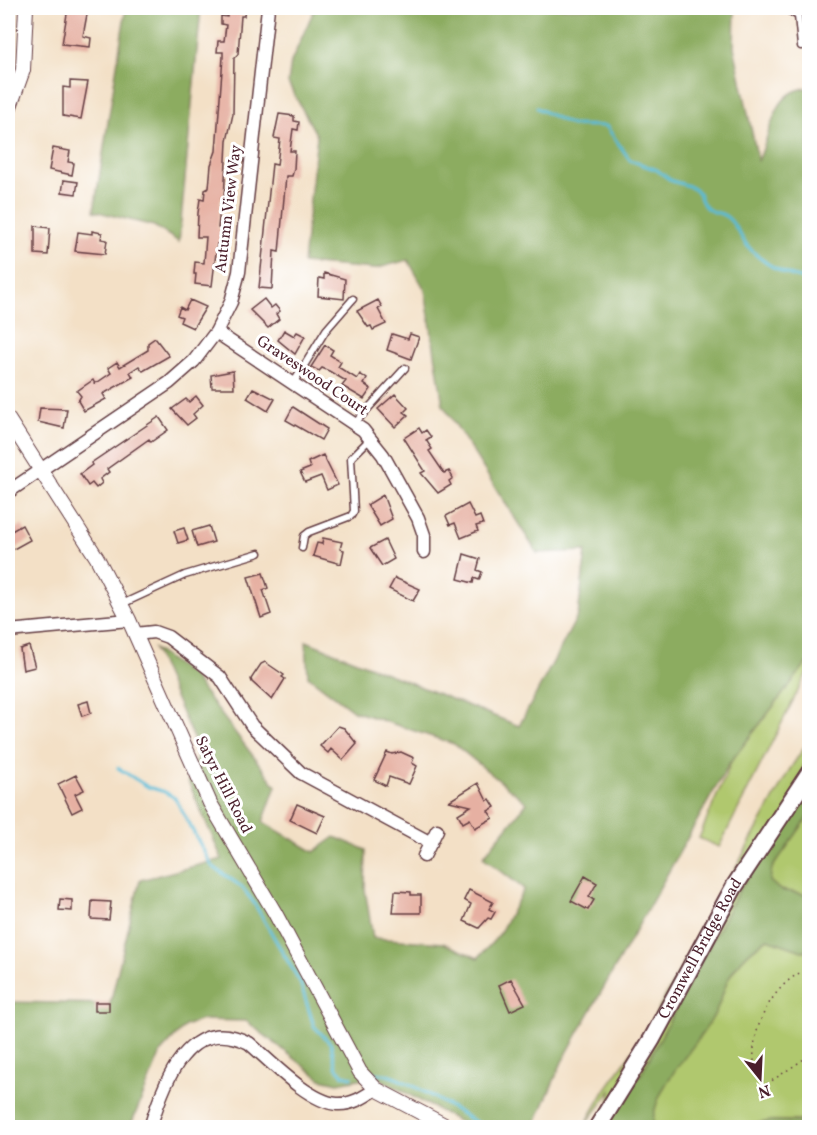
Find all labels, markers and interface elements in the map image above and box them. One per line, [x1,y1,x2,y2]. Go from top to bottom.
street label: Autumn View Way [210,143,248,274]
street label: Graveswood Court [252,331,372,422]
street label: Satyr Hill Road [189,733,257,837]
street label: Cromwell Bridge Road [654,874,748,1023]
north arrow [730,1048,790,1108]
text: N [755,1078,773,1103]

